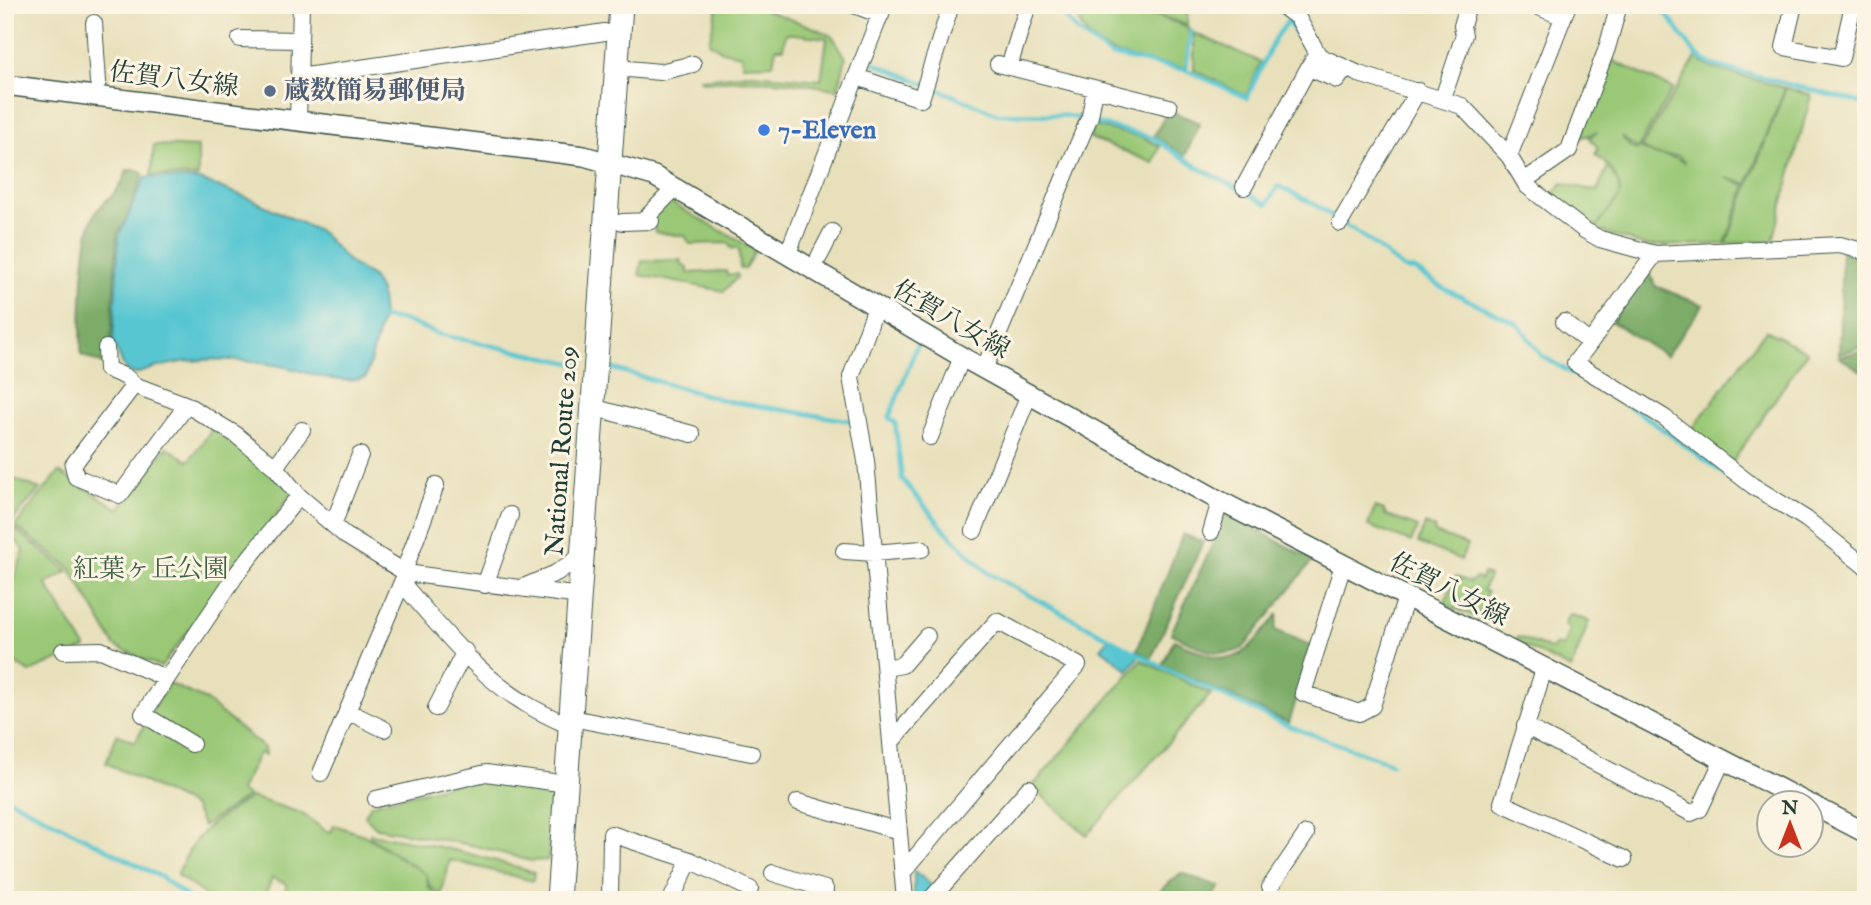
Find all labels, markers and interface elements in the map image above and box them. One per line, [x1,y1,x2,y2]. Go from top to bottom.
street label: 佐賀八女線 [107,56,241,104]
place label: 蔵数簡易郵便局 [284,75,466,108]
marker: 蔵数簡易郵便局 [262,83,278,99]
place label: 7-Eleven [778,114,877,147]
marker: 7-Eleven [756,122,772,138]
street label: 佐賀八女線 [886,273,1016,367]
street label: National Route 209 [538,345,586,557]
street label: 佐賀八女線 [1384,546,1514,634]
park label: 紅葉ヶ丘公園 [73,553,229,586]
north arrow [1756,790,1826,860]
text: N [1781,797,1799,821]

